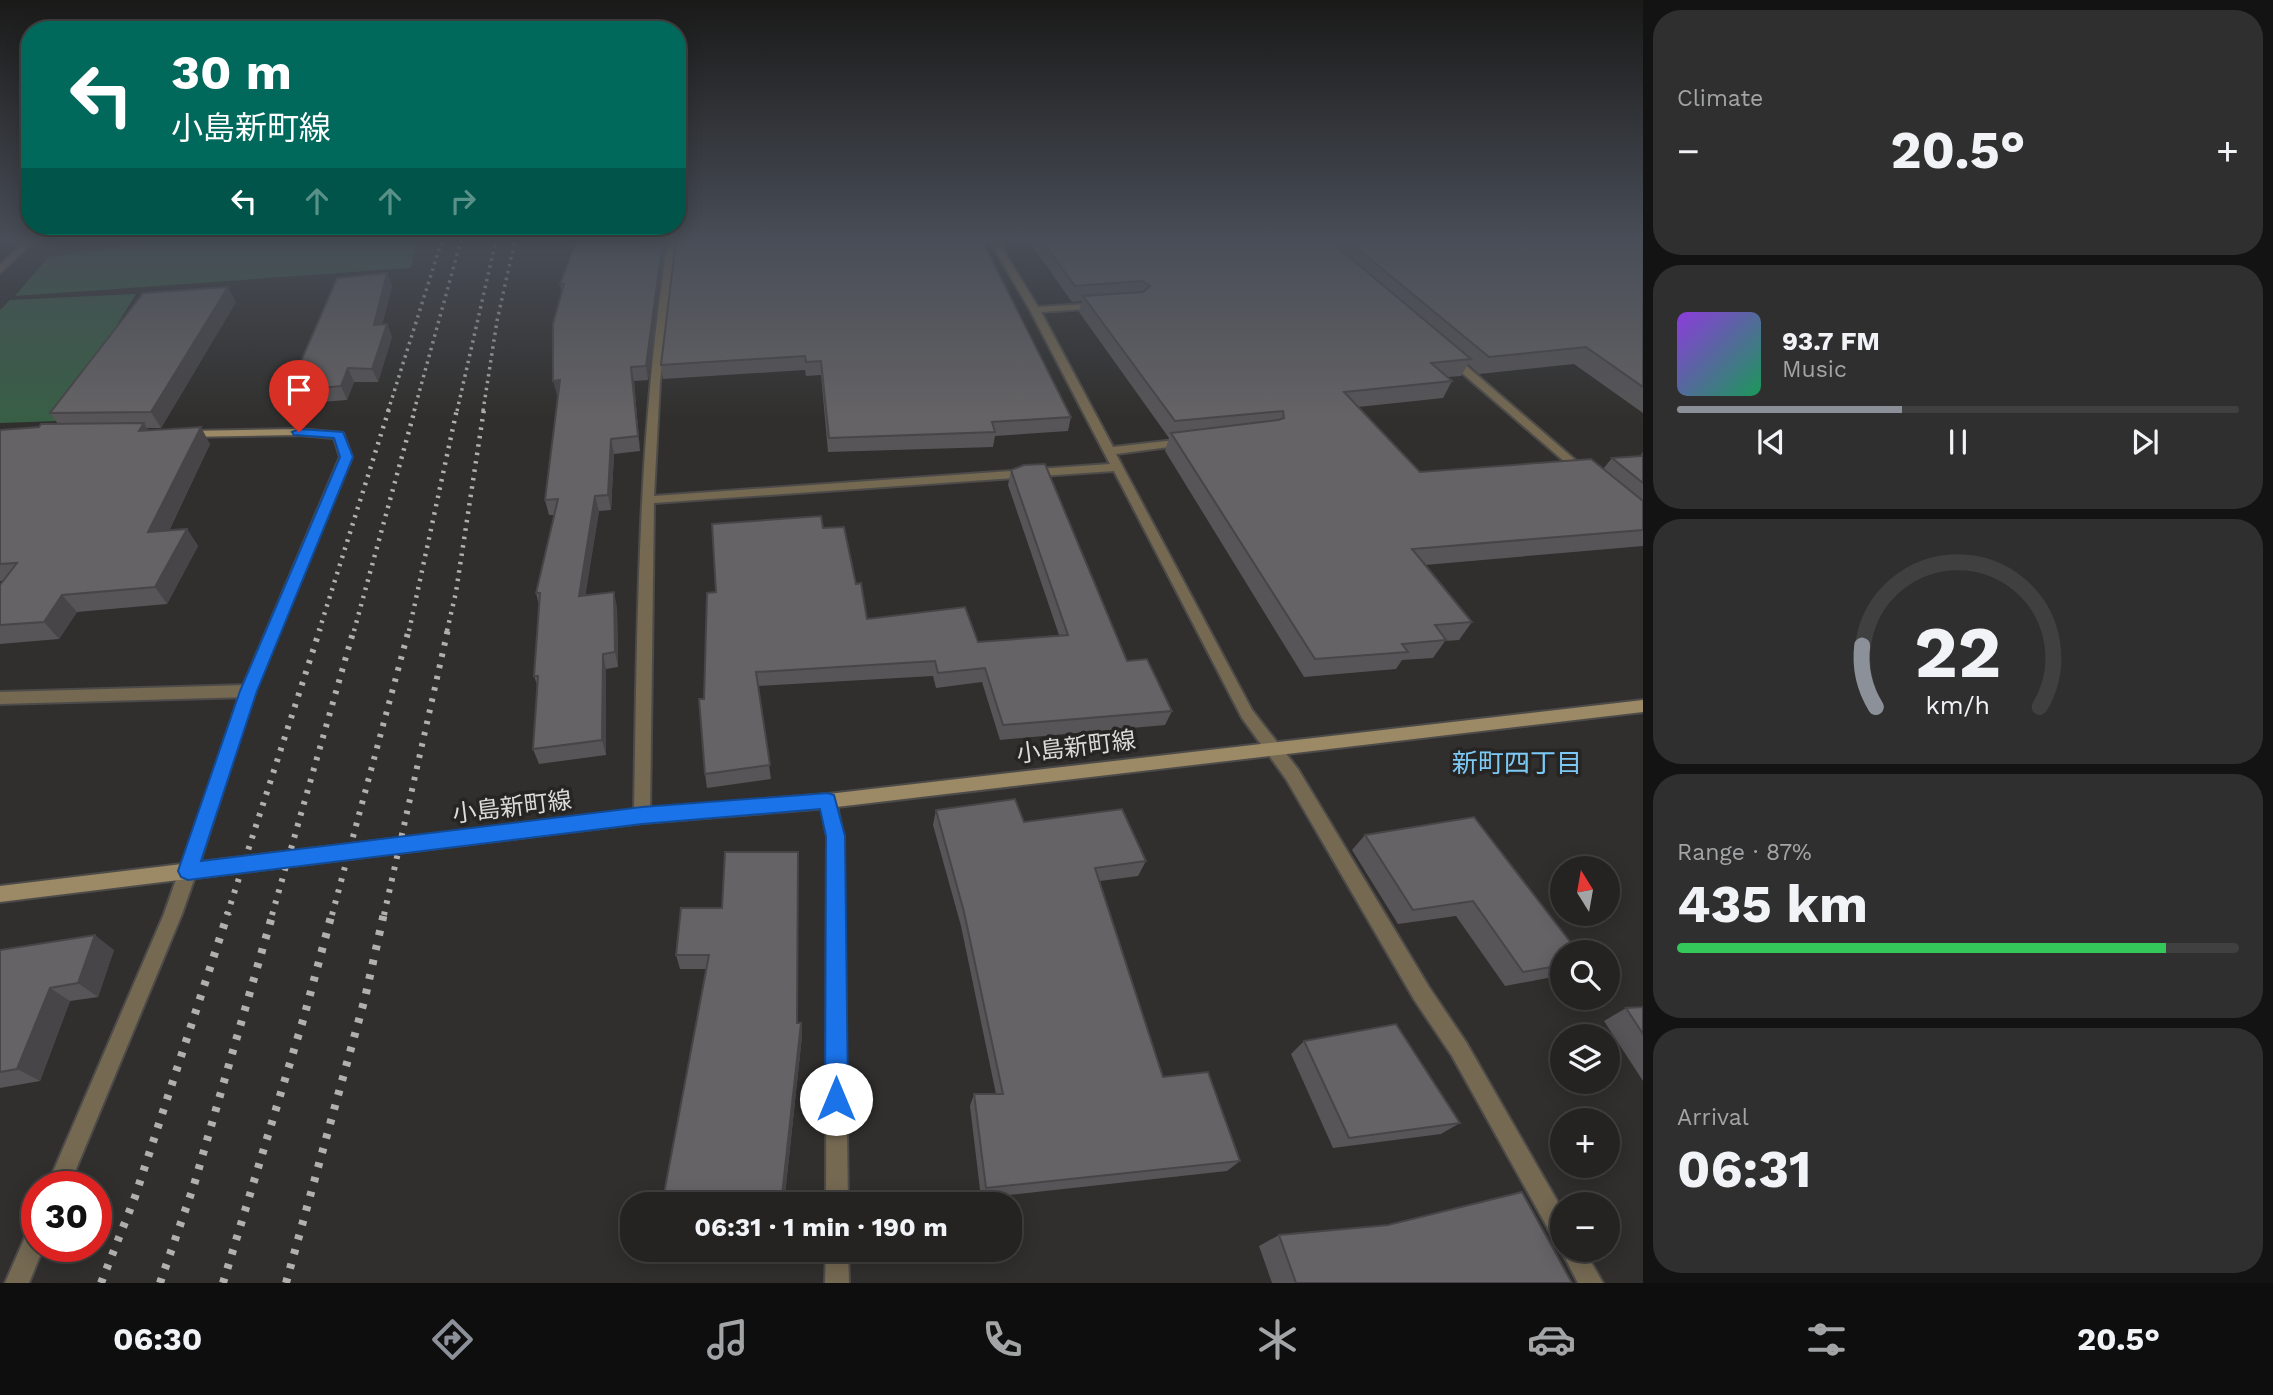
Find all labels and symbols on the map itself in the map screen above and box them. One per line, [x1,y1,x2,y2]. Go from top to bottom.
pin [269,360,329,432]
street label: 小島新町線 [1015,726,1137,768]
district label: 新町四丁目 [1452,748,1582,778]
street label: 小島新町線 [451,786,573,828]
north arrow [1550,856,1620,926]
position arrow [799,1062,873,1136]
speed limit sign: 30 [21,1171,112,1262]

